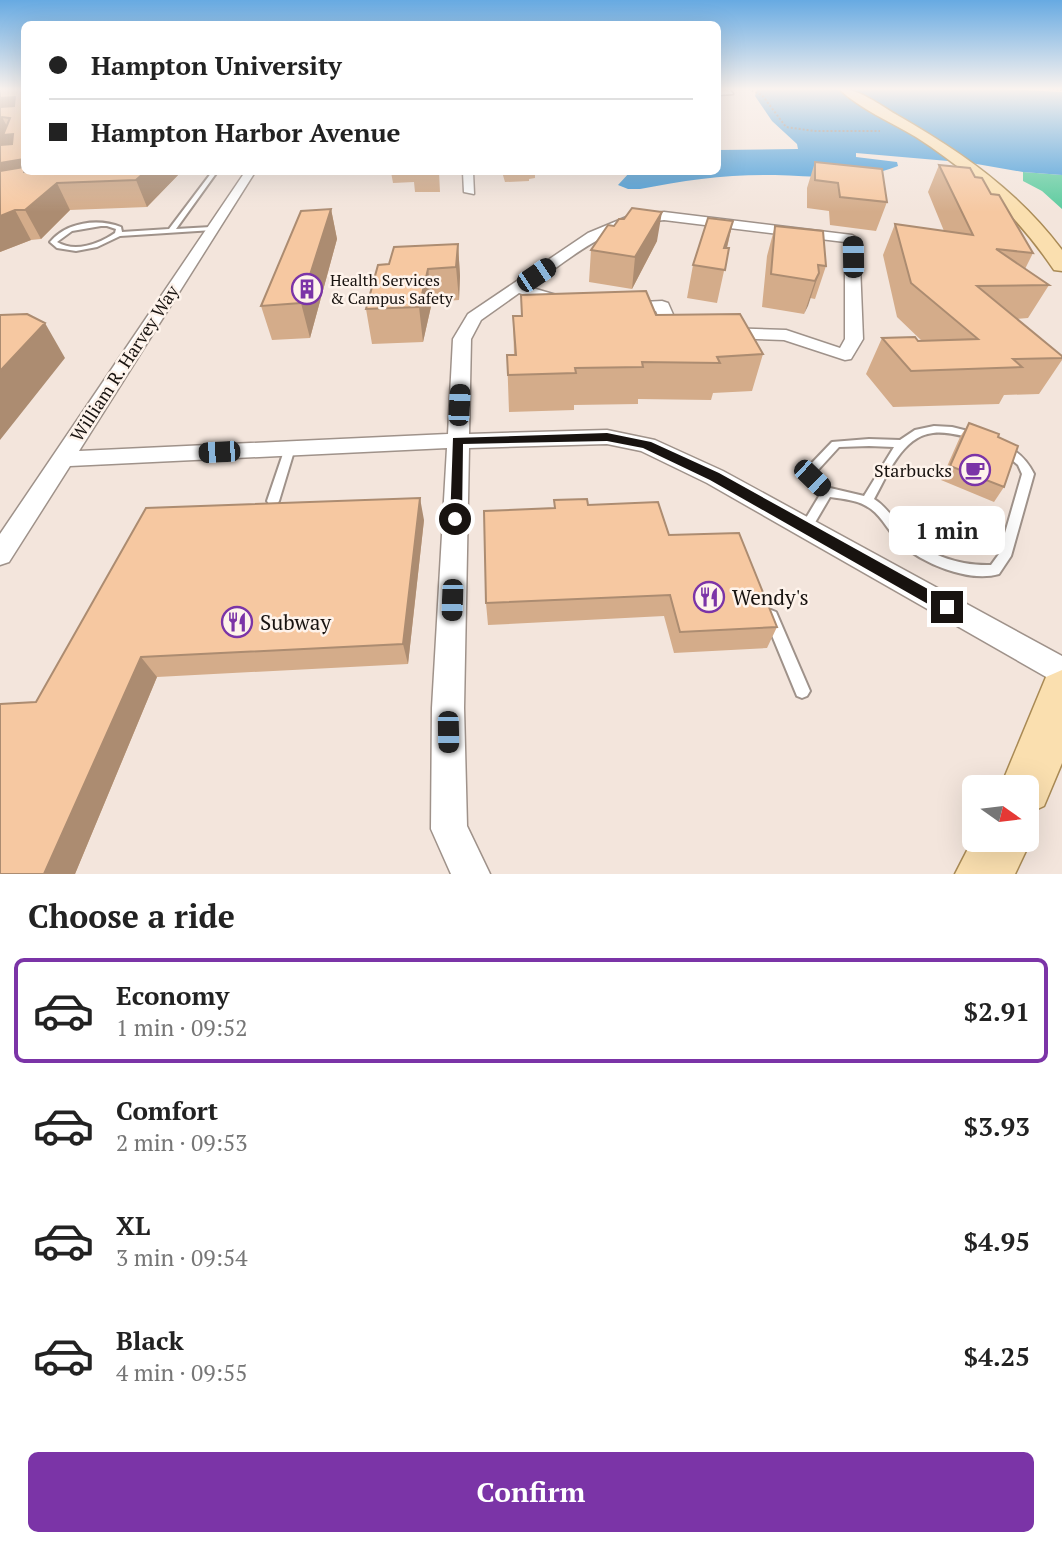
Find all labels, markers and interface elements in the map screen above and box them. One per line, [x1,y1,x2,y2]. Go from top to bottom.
text: Hampton University [91,48,342,82]
text: Hampton Harbor Avenue [91,115,401,149]
car [843,236,864,278]
car [513,255,560,295]
place label: Health Services & Campus Safety [330,269,454,309]
building icon: Health Services & Campus Safety [290,272,324,306]
street label: William R. Harvey Way [64,279,184,446]
car [448,383,471,427]
car [198,440,241,464]
cafe icon: Starbucks [958,453,992,487]
car [790,456,835,500]
place label: Starbucks [874,458,952,482]
route start [439,503,471,535]
callout: 1 min [889,505,1005,554]
text: 1 min [916,515,978,546]
car [441,579,464,621]
restaurant icon: Wendy's [692,580,726,614]
place label: Wendy's [732,583,809,611]
route end [931,591,963,623]
restaurant icon: Subway [220,605,254,639]
place label: Subway [260,608,331,636]
car [438,711,459,753]
north arrow [962,775,1040,852]
map controls [962,775,1039,852]
text: Choose a ride [28,895,235,937]
text: Economy [116,978,229,1012]
icon: car [32,979,95,1042]
text: $2.91 [964,994,1030,1028]
text: 1 min · 09:52 [116,1012,248,1043]
text: Comfort [116,1093,218,1127]
icon: car [32,1094,95,1157]
text: $3.93 [964,1109,1030,1143]
text: 2 min · 09:53 [116,1127,248,1158]
text: XL [116,1208,150,1242]
icon: car [32,1209,95,1272]
text: $4.95 [964,1224,1030,1258]
text: 3 min · 09:54 [116,1242,248,1273]
text: Black [116,1323,184,1357]
icon: car [32,1324,95,1387]
text: $4.25 [964,1339,1030,1373]
text: 4 min · 09:55 [116,1357,248,1388]
button: Confirm [28,1452,1034,1532]

